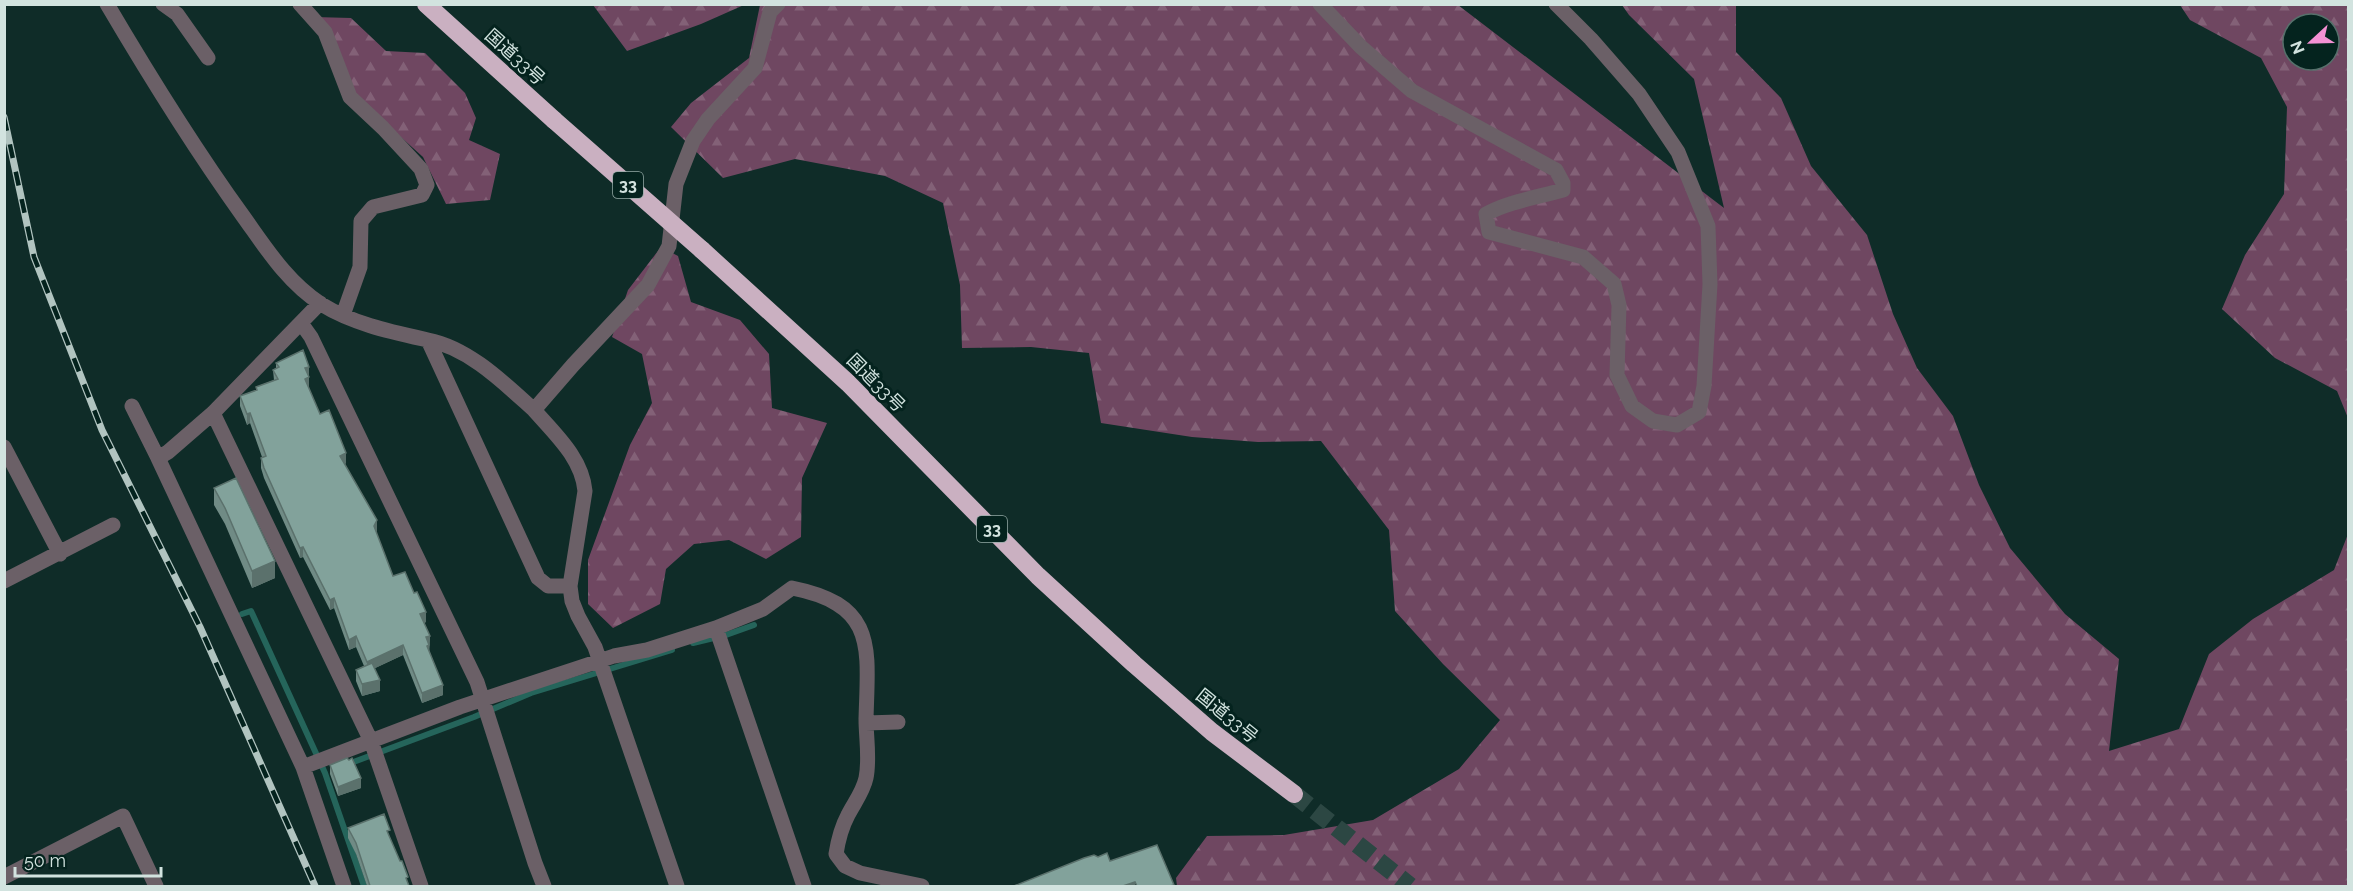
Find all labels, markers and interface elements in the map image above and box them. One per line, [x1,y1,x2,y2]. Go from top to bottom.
north arrow [2281,12,2341,72]
street label: 国道33号 [481,24,550,89]
text: N [2286,38,2309,57]
road number: 33 [613,172,643,198]
street label: 国道33号 [843,349,910,416]
road number: 33 [977,516,1007,542]
street label: 国道33号 [1192,684,1262,747]
scale bar [15,840,160,878]
text: 50 m [24,850,66,871]

